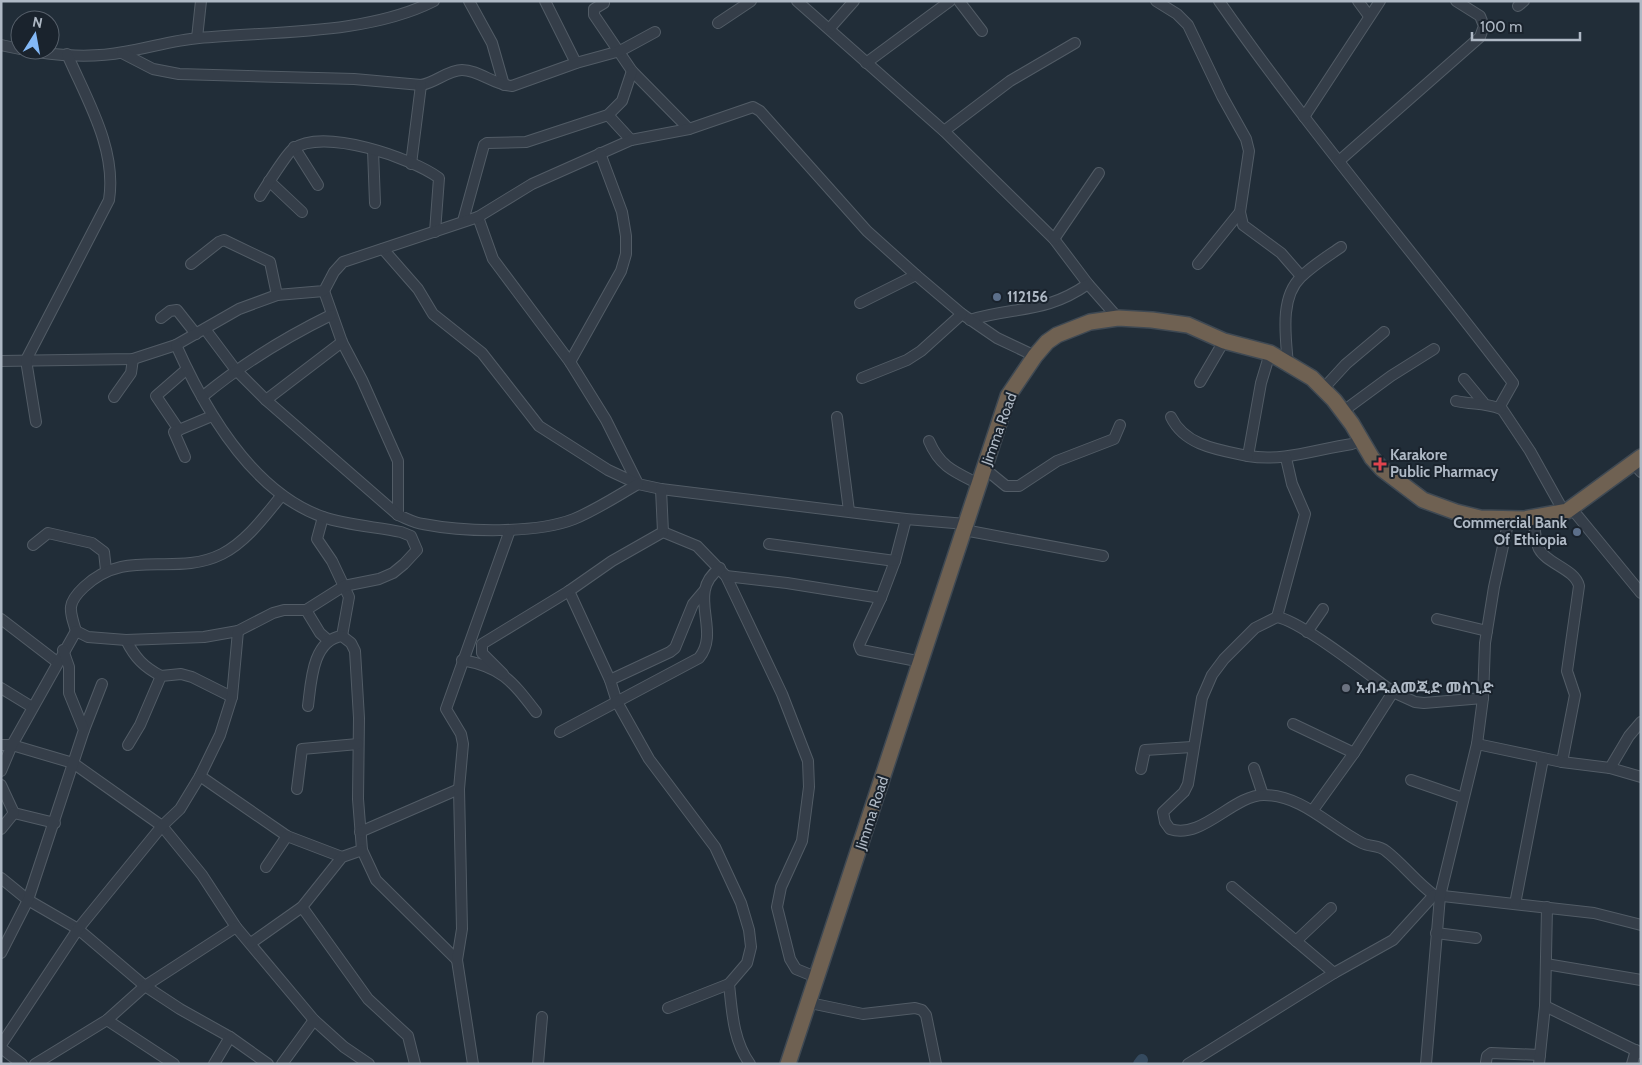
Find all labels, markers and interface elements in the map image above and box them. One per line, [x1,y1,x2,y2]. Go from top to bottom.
north arrow [10,10,60,60]
scale bar [1472,10,1580,42]
text: N [31,12,44,32]
text: 100 m [1480,18,1522,36]
place label: 112156 [1007,288,1048,306]
marker: 112156 [991,291,1003,303]
street label: Jimma Road [977,390,1021,469]
place label: Karakore Public Pharmacy [1390,446,1499,481]
marker: Karakore Public Pharmacy [1374,458,1386,470]
place label: Commercial Bank Of Ethiopia [1453,514,1568,549]
marker: Commercial Bank Of Ethiopia [1571,526,1583,538]
place label: አብዱልመጂድ መስጊድ [1356,679,1494,697]
marker: አብዱልመጂድ መስጊድ [1340,682,1352,694]
street label: Jimma Road [851,774,892,853]

